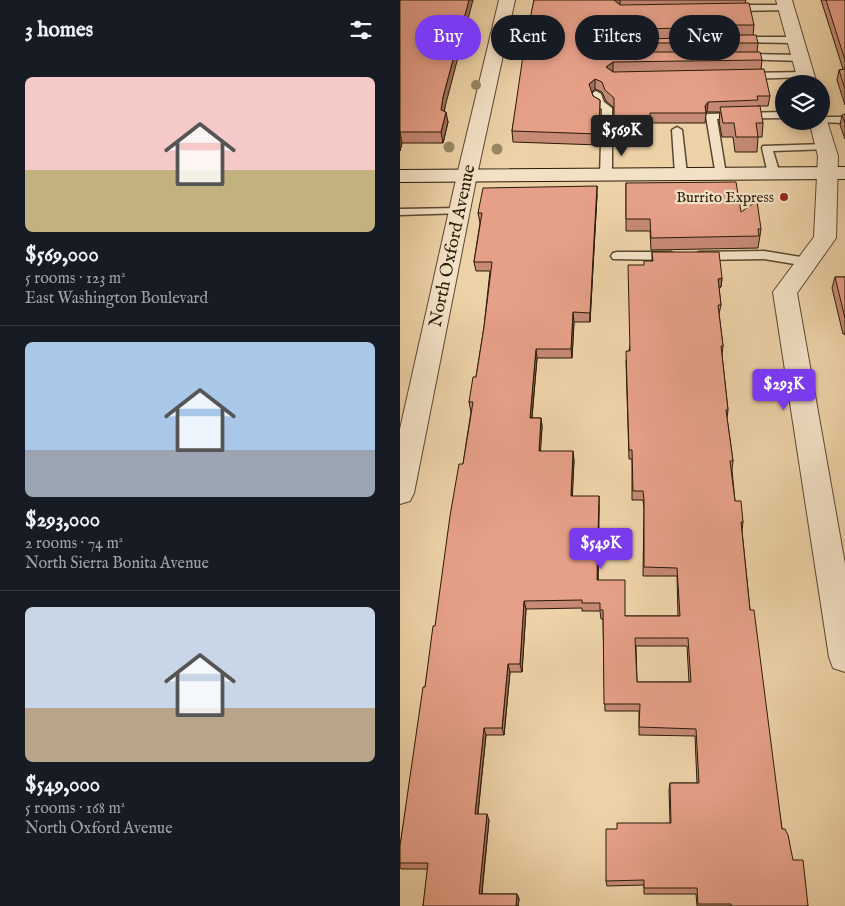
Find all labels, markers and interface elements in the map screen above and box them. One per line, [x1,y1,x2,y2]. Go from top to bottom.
chip: Buy [415,15,481,60]
chip: Rent [491,15,565,60]
chip: Filters [575,15,659,60]
chip: New [669,15,740,60]
icon: filters [347,16,375,44]
text: 3 homes [25,17,93,44]
map controls [775,75,830,130]
button: layers [775,75,830,130]
icon: home [155,109,245,199]
pin: $569K [587,114,657,157]
text: $569K [602,121,642,141]
street label: North Oxford Avenue [425,162,481,330]
place label: Burrito Express [676,188,774,207]
marker: Burrito Express [778,191,790,203]
text: $569,000 [25,242,99,269]
text: 5 rooms · 123 m² [25,269,126,289]
text: East Washington Boulevard [25,289,208,309]
pin: $293K [749,368,819,411]
icon: home [155,375,245,465]
text: $293K [764,375,804,395]
text: $293,000 [25,507,100,534]
pin: $549K [566,528,636,570]
text: 2 rooms · 74 m² [25,534,123,554]
text: $549K [581,534,621,554]
text: North Sierra Bonita Avenue [25,554,209,574]
icon: home [155,640,245,730]
text: $549,000 [25,772,100,799]
text: 5 rooms · 168 m² [25,799,125,819]
text: North Oxford Avenue [25,819,172,839]

